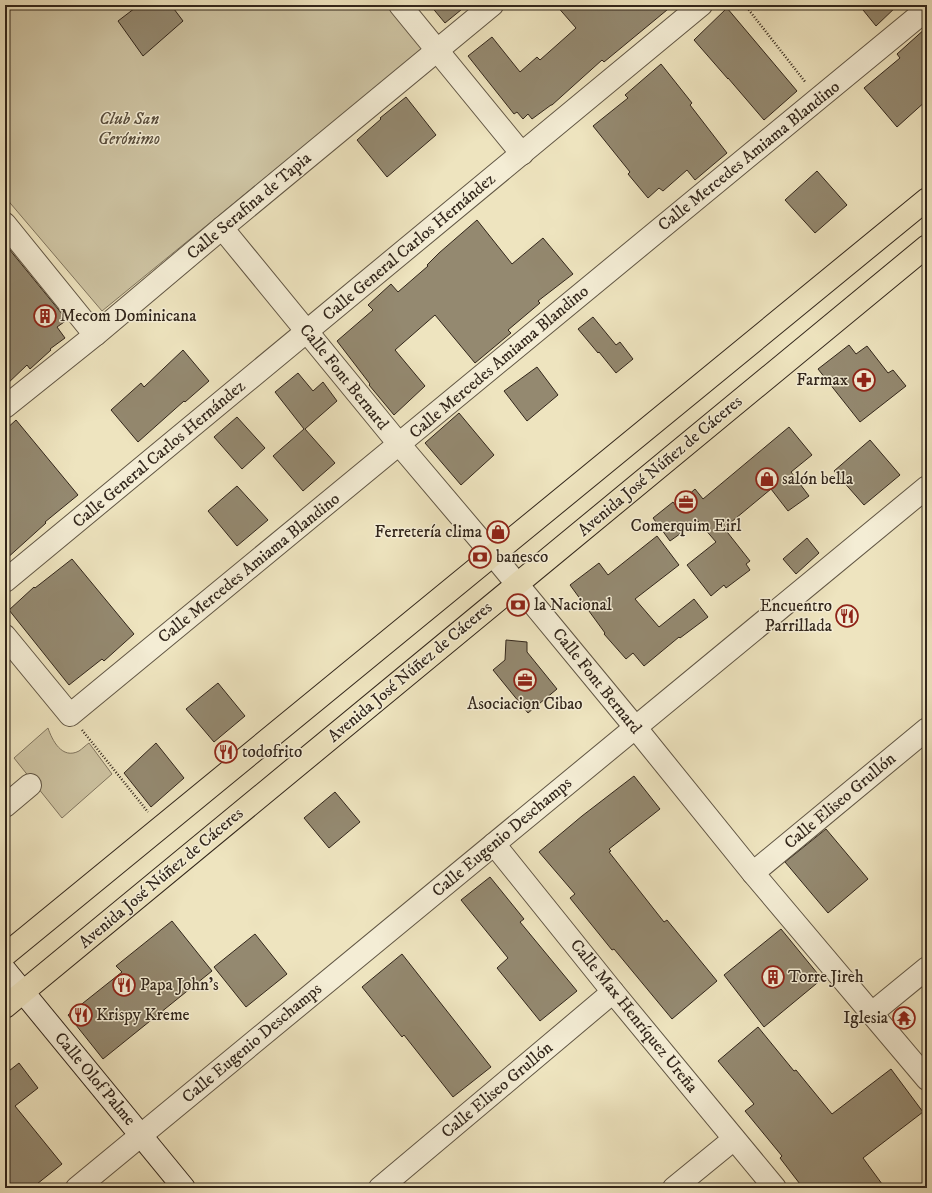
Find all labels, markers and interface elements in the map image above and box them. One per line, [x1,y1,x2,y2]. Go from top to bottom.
street label: Calle Mercedes Amiama Blandino [654,76,844,236]
park label: Club San Gerónimo [98,108,160,150]
street label: Calle Serafina de Tapia [182,147,316,265]
street label: Calle General Carlos Hernández [318,168,500,326]
street label: Calle Mercedes Amiama Blandino [405,280,593,444]
building icon: Mecom Dominicana [32,303,58,329]
place label: Mecom Dominicana [60,305,197,327]
street label: Calle Font Bernard [294,319,394,435]
pharmacy icon: Farmax [851,367,877,393]
place label: Farmax [796,369,849,391]
street label: Calle General Carlos Hernández [68,375,250,533]
street label: Avenida José Núñez de Cáceres [573,390,747,541]
shop icon: salón bella [754,466,780,492]
place label: salón bella [782,468,854,490]
street label: Calle Mercedes Amiama Blandino [154,488,344,648]
office icon: Comerquim Eirl [673,489,699,515]
place label: Comerquim Eirl [631,515,741,537]
shop icon: Ferretería clima [485,519,511,545]
place label: Ferretería clima [374,521,483,543]
bank icon: banesco [467,544,493,570]
place label: banesco [496,546,548,568]
bank icon: la Nacional [505,592,531,618]
place label: la Nacional [534,594,612,616]
place label: Encuentro Parrillada [760,595,833,637]
street label: Avenida José Núñez de Cáceres [323,596,497,747]
restaurant icon: Encuentro Parrillada [834,603,860,629]
street label: Calle Font Bernard [547,623,647,739]
office icon: Asociacion Cibao [512,667,538,693]
place label: Asociacion Cibao [467,693,583,715]
restaurant icon: todofrito [213,739,239,765]
place label: todofrito [242,741,302,763]
street label: Calle Eliseo Grullón [780,748,900,854]
street label: Calle Eugenio Deschamps [428,772,577,902]
street label: Avenida José Núñez de Cáceres [74,802,248,953]
street label: Calle Max Henríquez Ureña [565,935,703,1098]
building icon: Torre Jireh [760,964,786,990]
place label: Torre Jireh [788,966,864,988]
restaurant icon: Papa John's [111,972,137,998]
place label: Papa John's [140,974,219,996]
street label: Calle Eugenio Deschamps [178,978,327,1108]
restaurant icon: Krispy Kreme [68,1002,94,1028]
place label: Krispy Kreme [96,1004,190,1026]
temple icon: Iglesia [891,1005,917,1031]
place label: Iglesia [843,1007,889,1029]
street label: Calle Olof Palme [49,1028,141,1130]
street label: Calle Eliseo Grullón [437,1037,557,1143]

